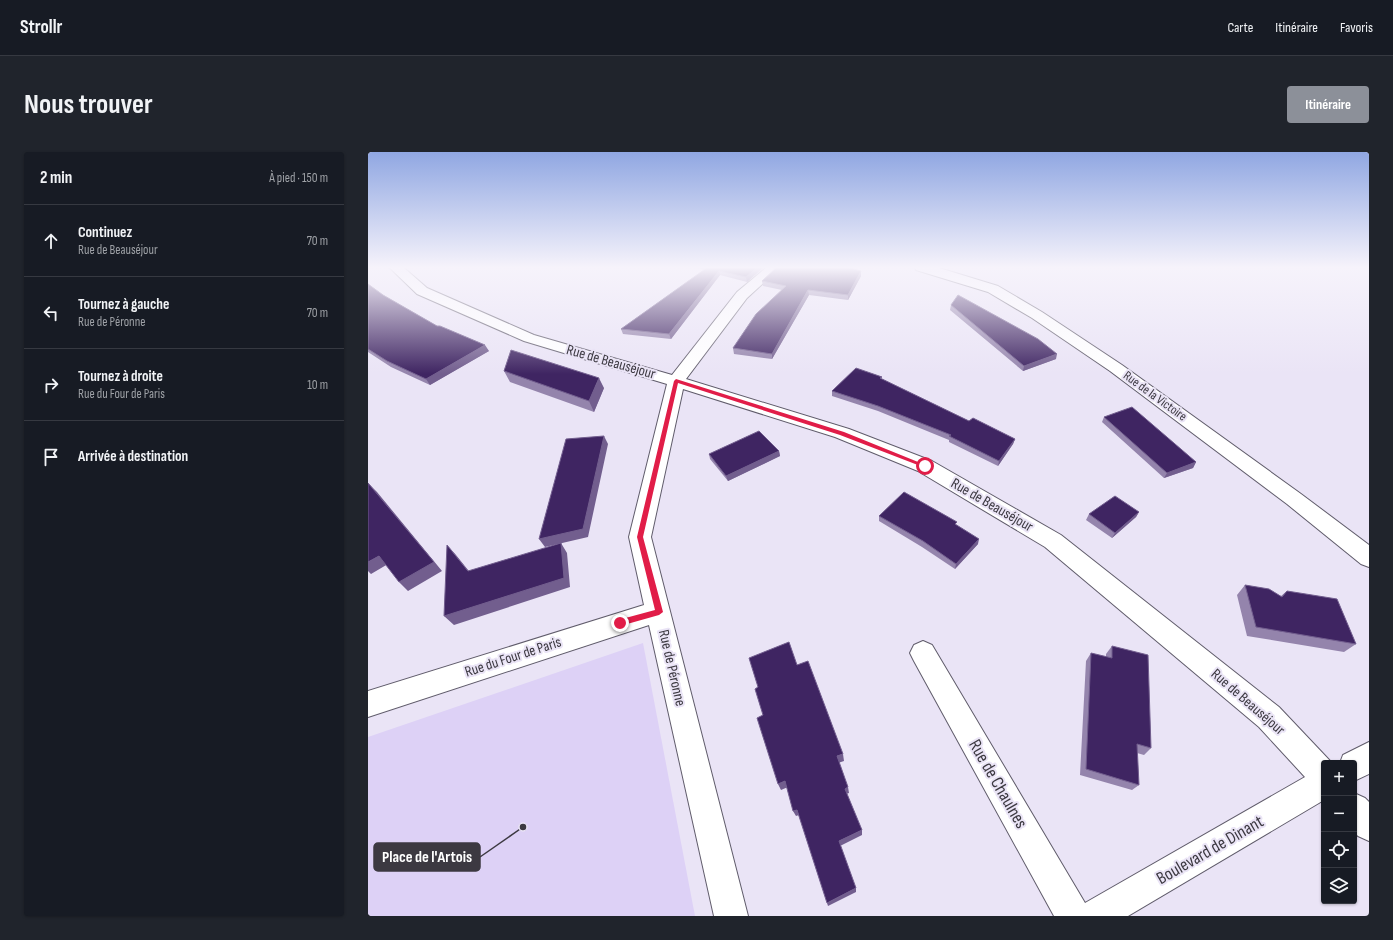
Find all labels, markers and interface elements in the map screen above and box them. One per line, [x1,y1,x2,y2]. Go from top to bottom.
text: Strollr [20,16,62,39]
text: Carte [1227,19,1253,36]
text: Itinéraire [1275,19,1318,36]
text: Favoris [1340,19,1373,36]
button: Itinéraire [1287,86,1369,123]
text: Nous trouver [24,88,153,121]
text: 2 min [40,168,72,188]
text: À pied · 150 m [269,170,328,186]
text: Continuez [78,223,132,242]
icon: ahead [40,230,62,252]
text: 70 m [307,233,328,249]
text: Rue de Beauséjour [78,242,158,258]
text: Tournez à gauche [78,295,169,314]
icon: left [40,302,62,324]
text: 70 m [307,305,328,321]
text: Rue de Péronne [78,314,145,330]
street label: Rue de Beauséjour [564,340,658,384]
text: Tournez à droite [78,367,163,386]
street label: Rue de la Victoire [1120,368,1190,424]
icon: right [40,374,62,396]
text: 10 m [307,377,328,393]
text: Rue du Four de Paris [78,386,165,402]
icon: arrive [40,446,62,468]
text: Arrivée à destination [78,447,188,466]
route start [916,457,934,475]
street label: Rue de Beauséjour [947,474,1037,537]
route end [611,614,629,632]
street label: Rue de Péronne [654,628,690,708]
street label: Rue du Four de Paris [462,632,564,682]
street label: Rue de Beauséjour [1207,665,1289,740]
street label: Rue de Chaulnes [964,736,1032,832]
map controls [1321,760,1357,904]
button: + [1321,760,1357,796]
button: − [1321,796,1357,832]
street label: Boulevard de Dinant [1153,811,1268,889]
button: locate [1321,832,1357,868]
callout: Place de l'Artois [374,843,480,871]
text: Place de l'Artois [382,848,472,867]
button: layers [1321,868,1357,904]

